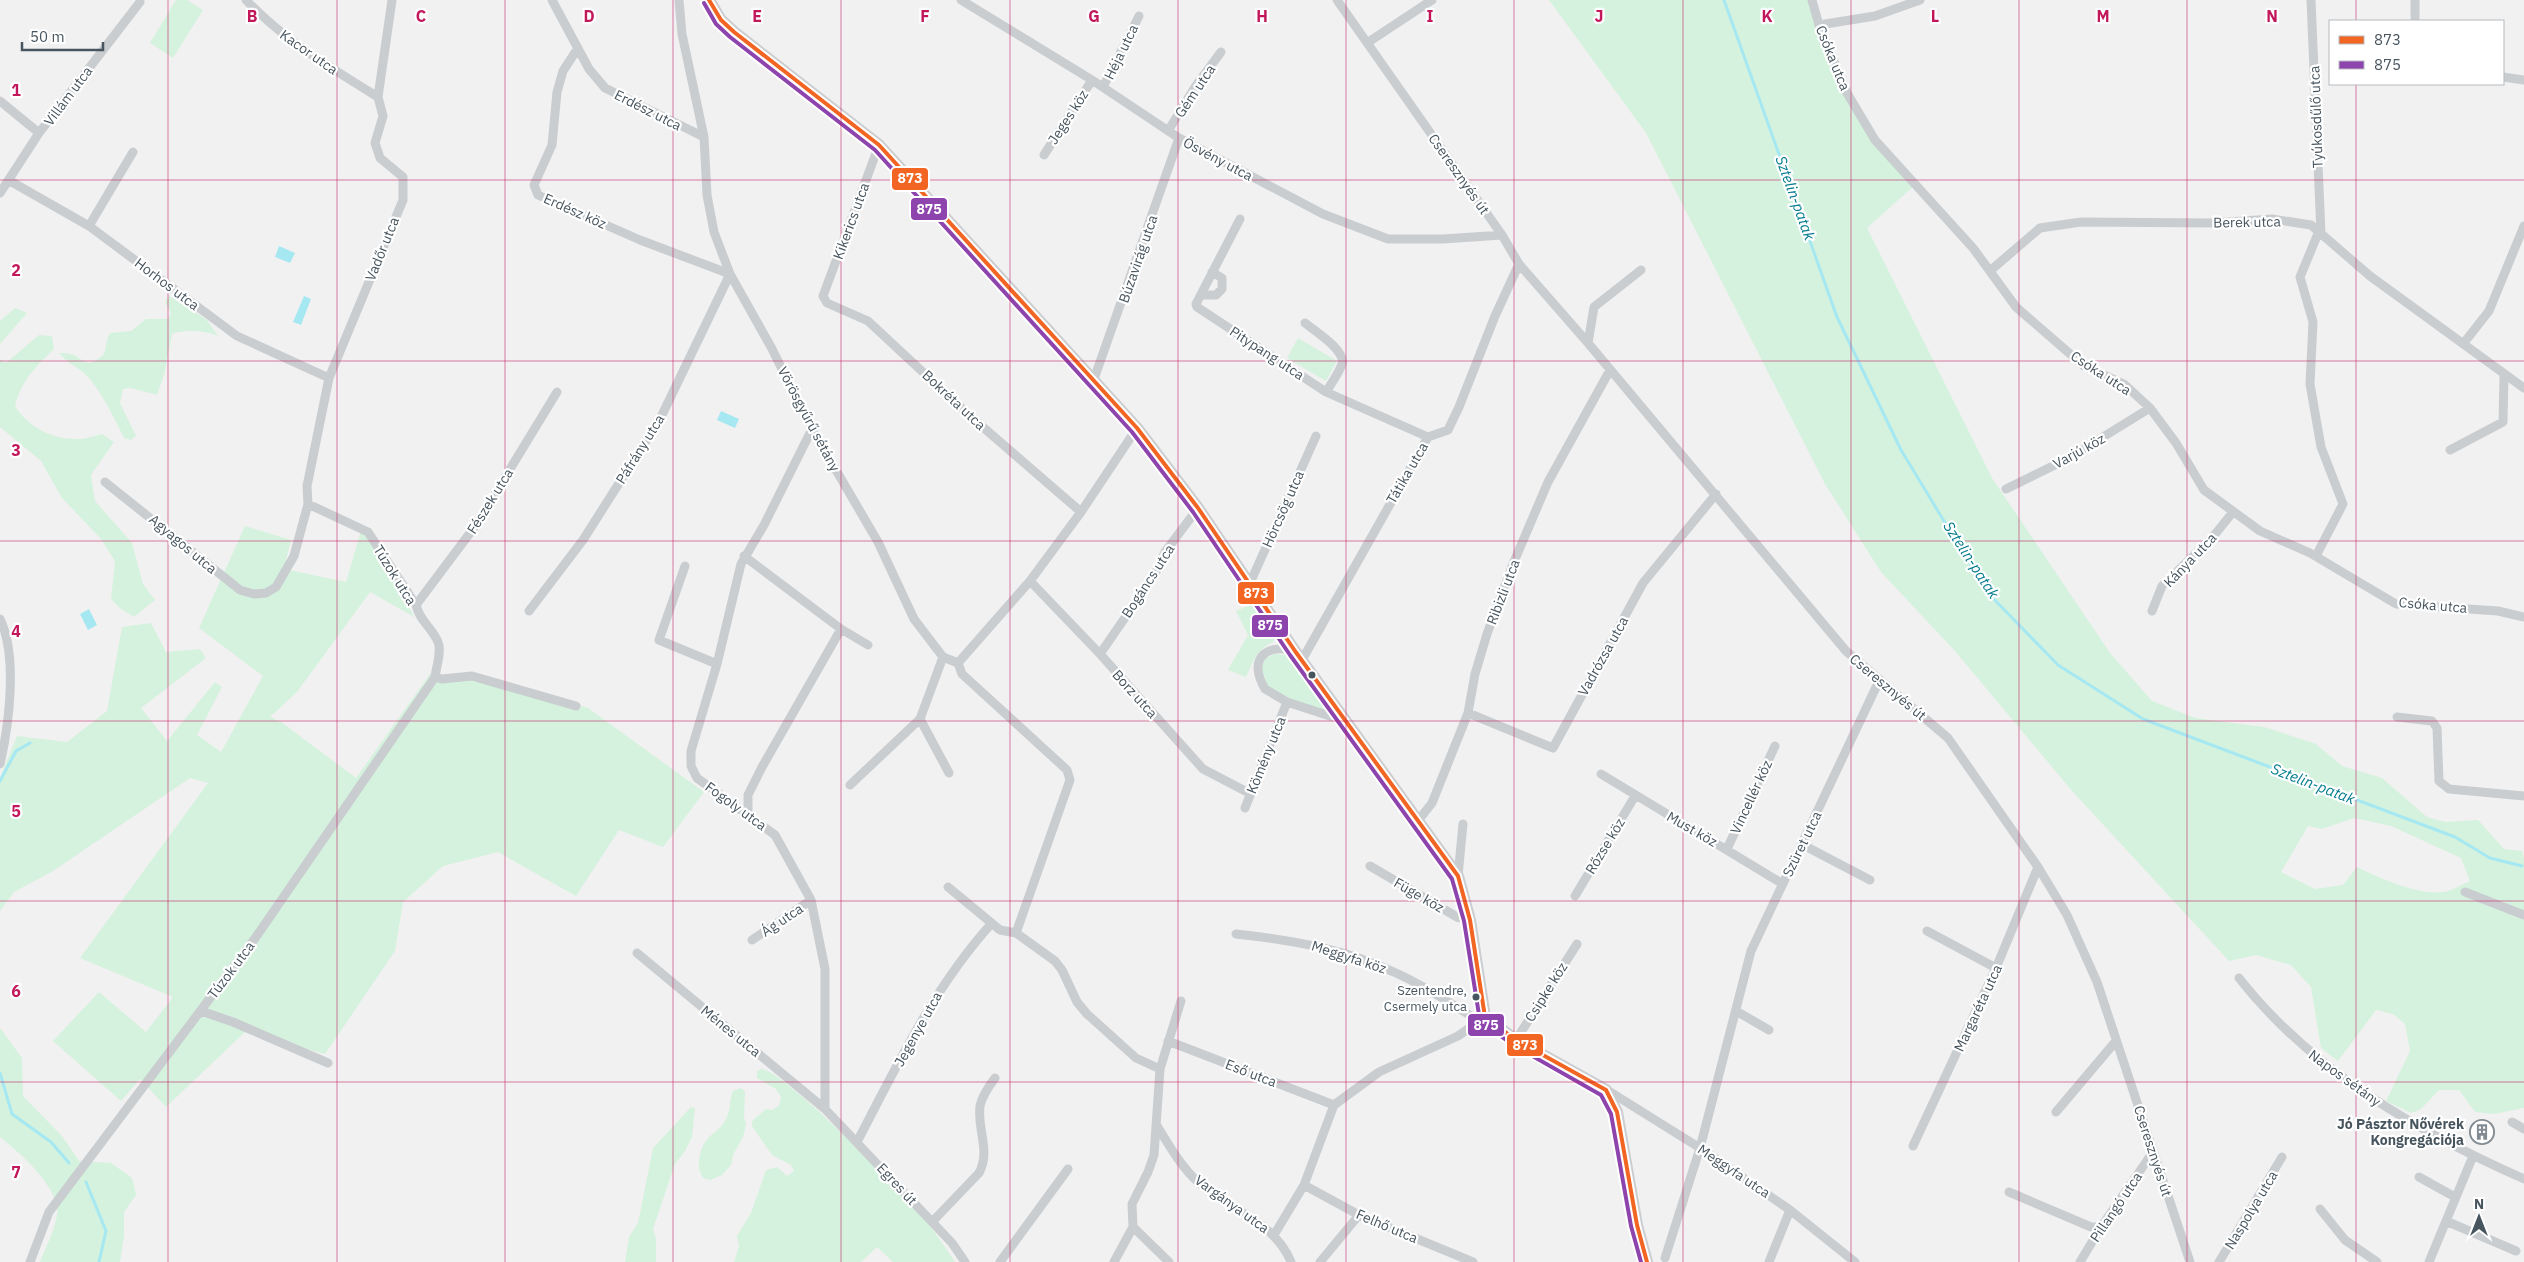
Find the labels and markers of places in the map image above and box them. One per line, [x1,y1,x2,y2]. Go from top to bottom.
unlabelled marker [1307,670,1317,680]
place label: Szentendre, Csermely utca [1384,982,1467,1015]
marker: Szentendre, Csermely utca [1471,992,1481,1002]
place label: Jó Pásztor Nővérek Kongregációja [2337,1115,2465,1149]
building icon: Jó Pásztor Nővérek Kongregációja [2469,1119,2495,1145]

